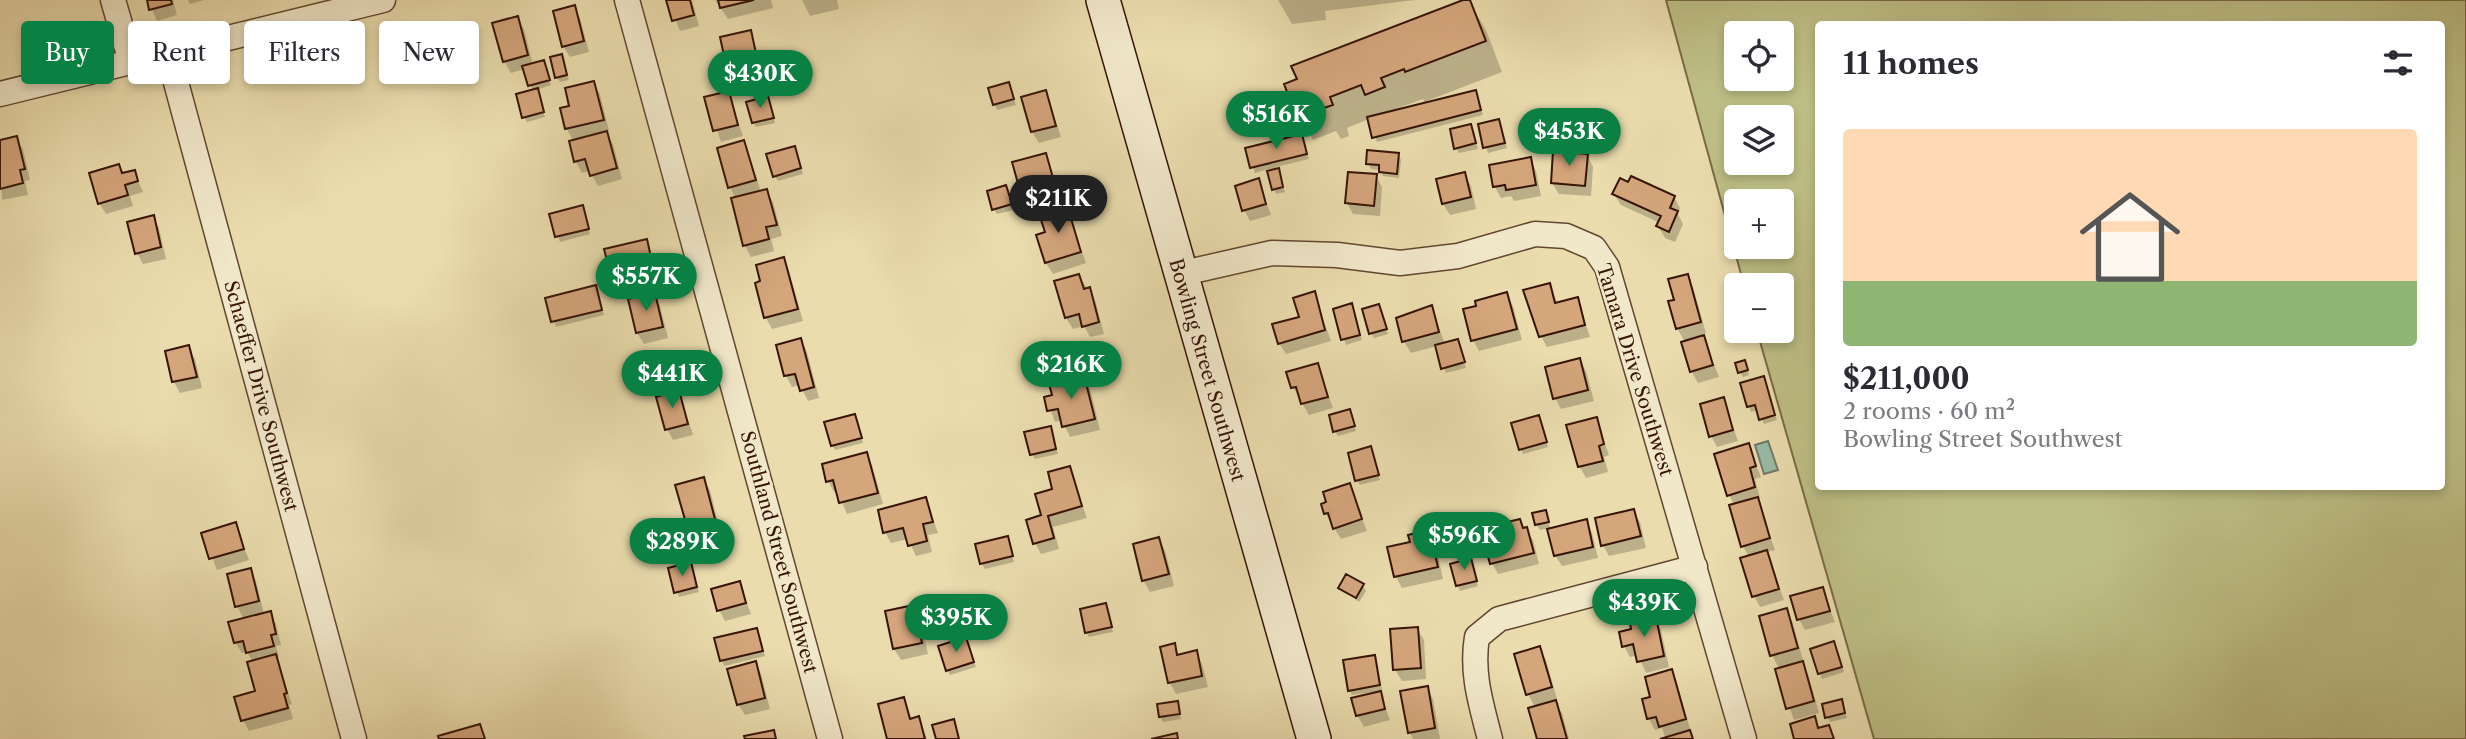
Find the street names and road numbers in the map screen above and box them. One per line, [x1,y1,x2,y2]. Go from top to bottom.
street label: Bowling Street Southwest [1164,256,1250,484]
street label: Tamara Drive Southwest [1592,261,1678,479]
street label: Schaeffer Drive Southwest [219,278,303,514]
street label: Southland Street Southwest [736,428,823,676]

